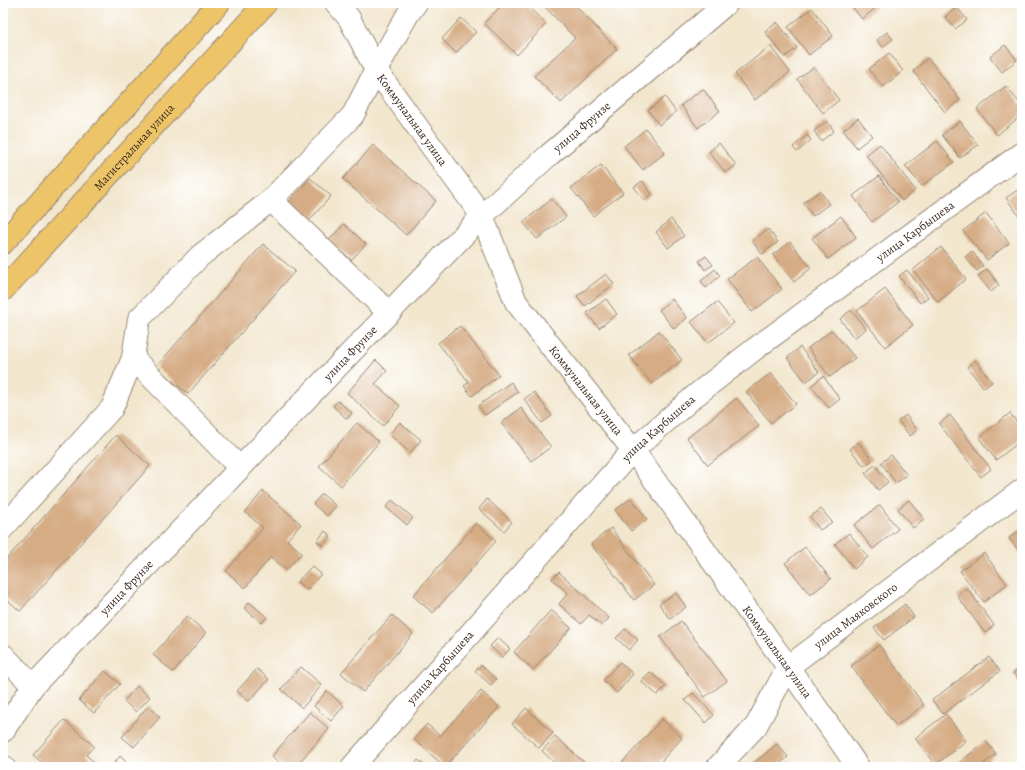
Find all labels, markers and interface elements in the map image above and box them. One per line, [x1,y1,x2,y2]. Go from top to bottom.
street label: Коммунальная улица [373,71,451,169]
street label: улица Фрунзе [549,98,614,157]
street label: Магистральная улица [90,100,178,194]
street label: улица Карбышева [872,197,958,266]
street label: улица Фрунзе [319,322,381,385]
street label: Коммунальная улица [545,342,627,439]
street label: улица Карбышева [618,391,699,466]
street label: улица Фрунзе [96,556,157,619]
street label: улица Маяковского [810,579,901,653]
street label: Коммунальная улица [739,602,816,702]
street label: улица Карбышева [403,627,477,708]

